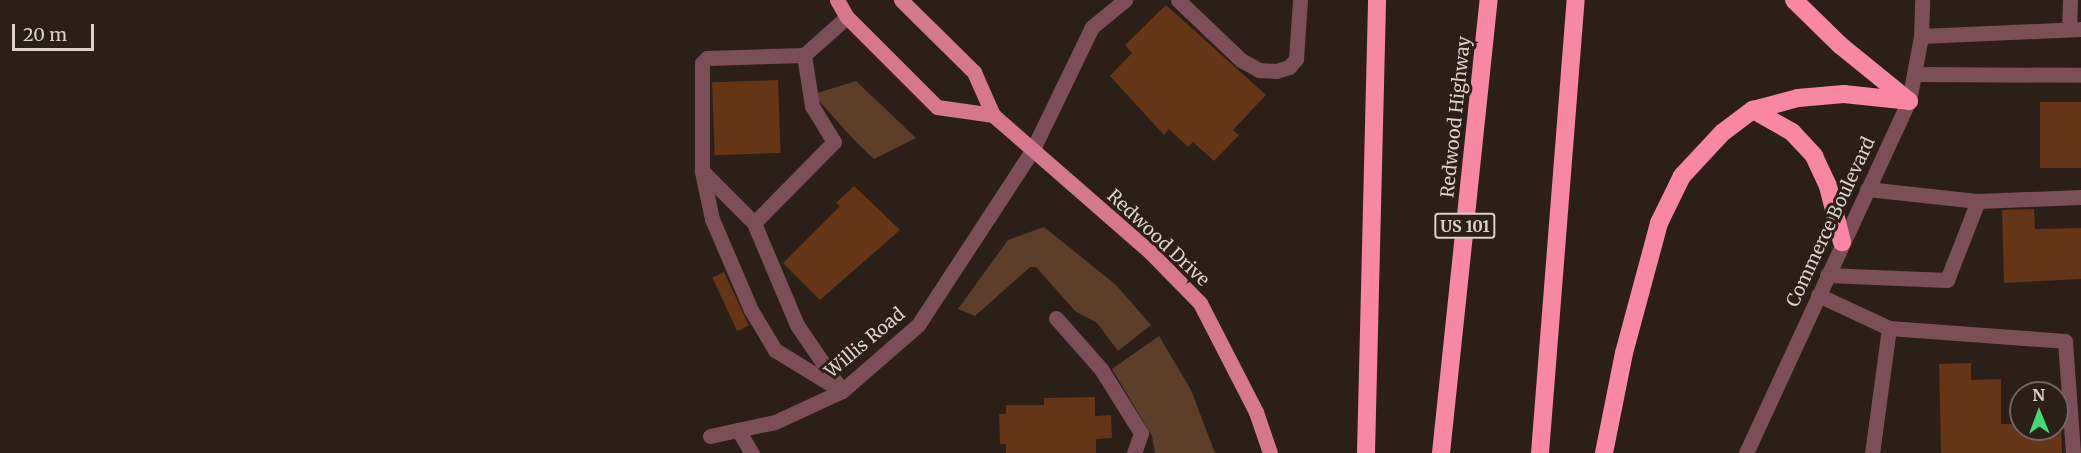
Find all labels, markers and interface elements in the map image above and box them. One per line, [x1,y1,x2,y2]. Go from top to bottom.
scale bar [15,12,98,50]
text: 20 m [23,23,67,46]
street label: Redwood Highway [1437,35,1475,199]
street label: Commerce Boulevard [1782,134,1880,310]
street label: Redwood Drive [1102,185,1214,291]
road number: US 101 [1434,213,1496,239]
street label: Willis Road [821,303,909,383]
north arrow [2009,381,2069,441]
text: N [2032,385,2045,405]

